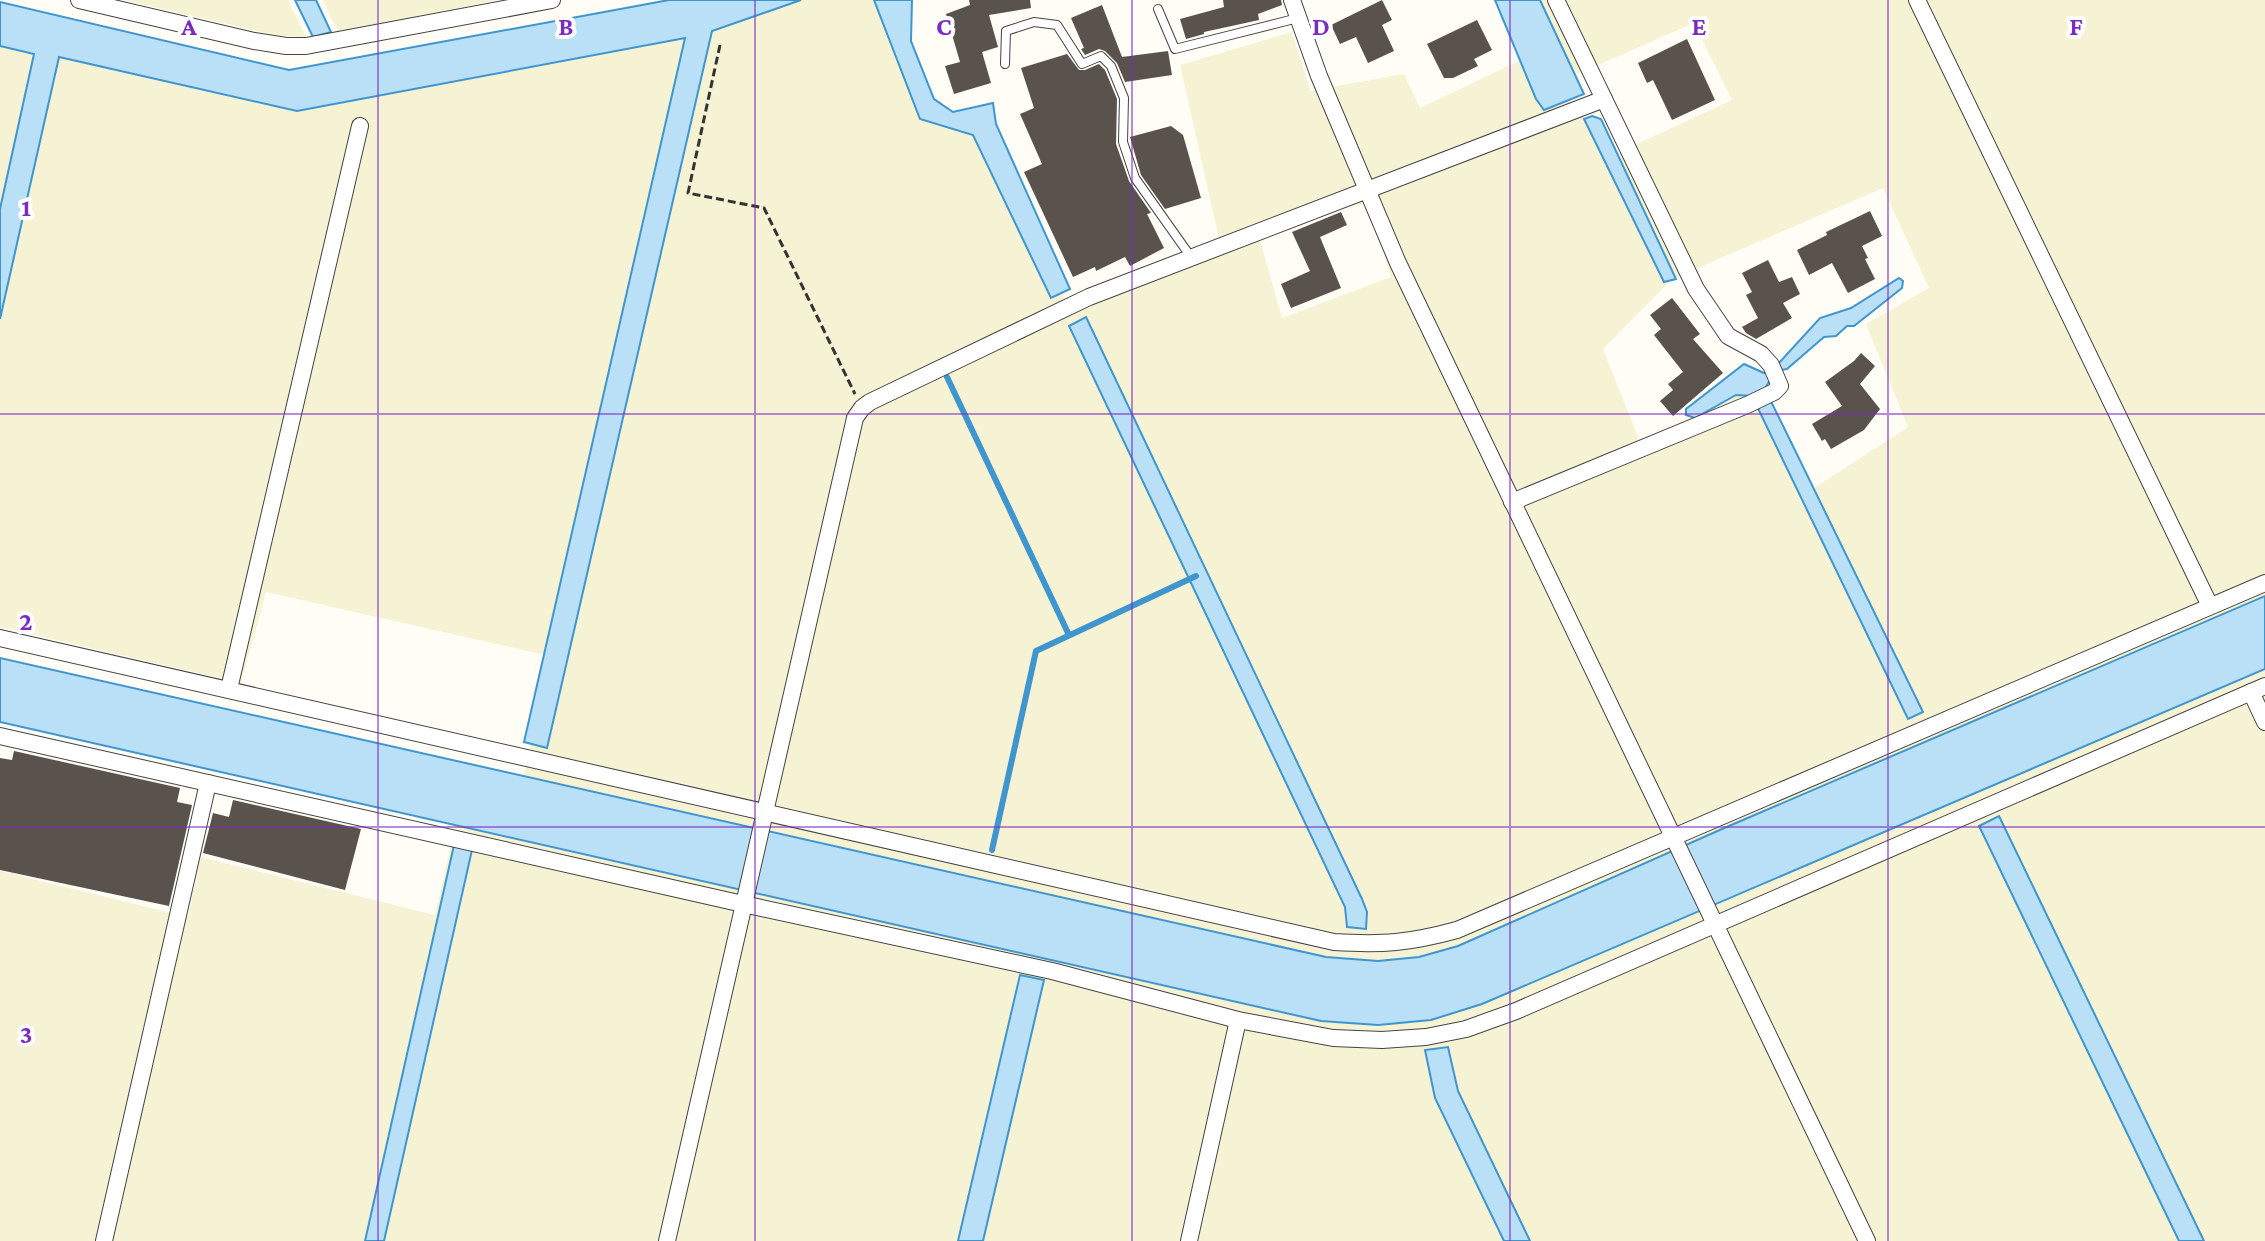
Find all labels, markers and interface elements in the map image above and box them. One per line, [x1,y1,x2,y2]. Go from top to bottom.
text: A [180,12,197,41]
text: B [558,12,574,41]
text: C [936,12,952,41]
text: D [1312,12,1330,41]
text: E [1692,12,1707,41]
text: F [2069,12,2083,41]
text: 1 [21,193,31,222]
text: 2 [19,607,33,636]
text: 3 [20,1020,32,1049]

